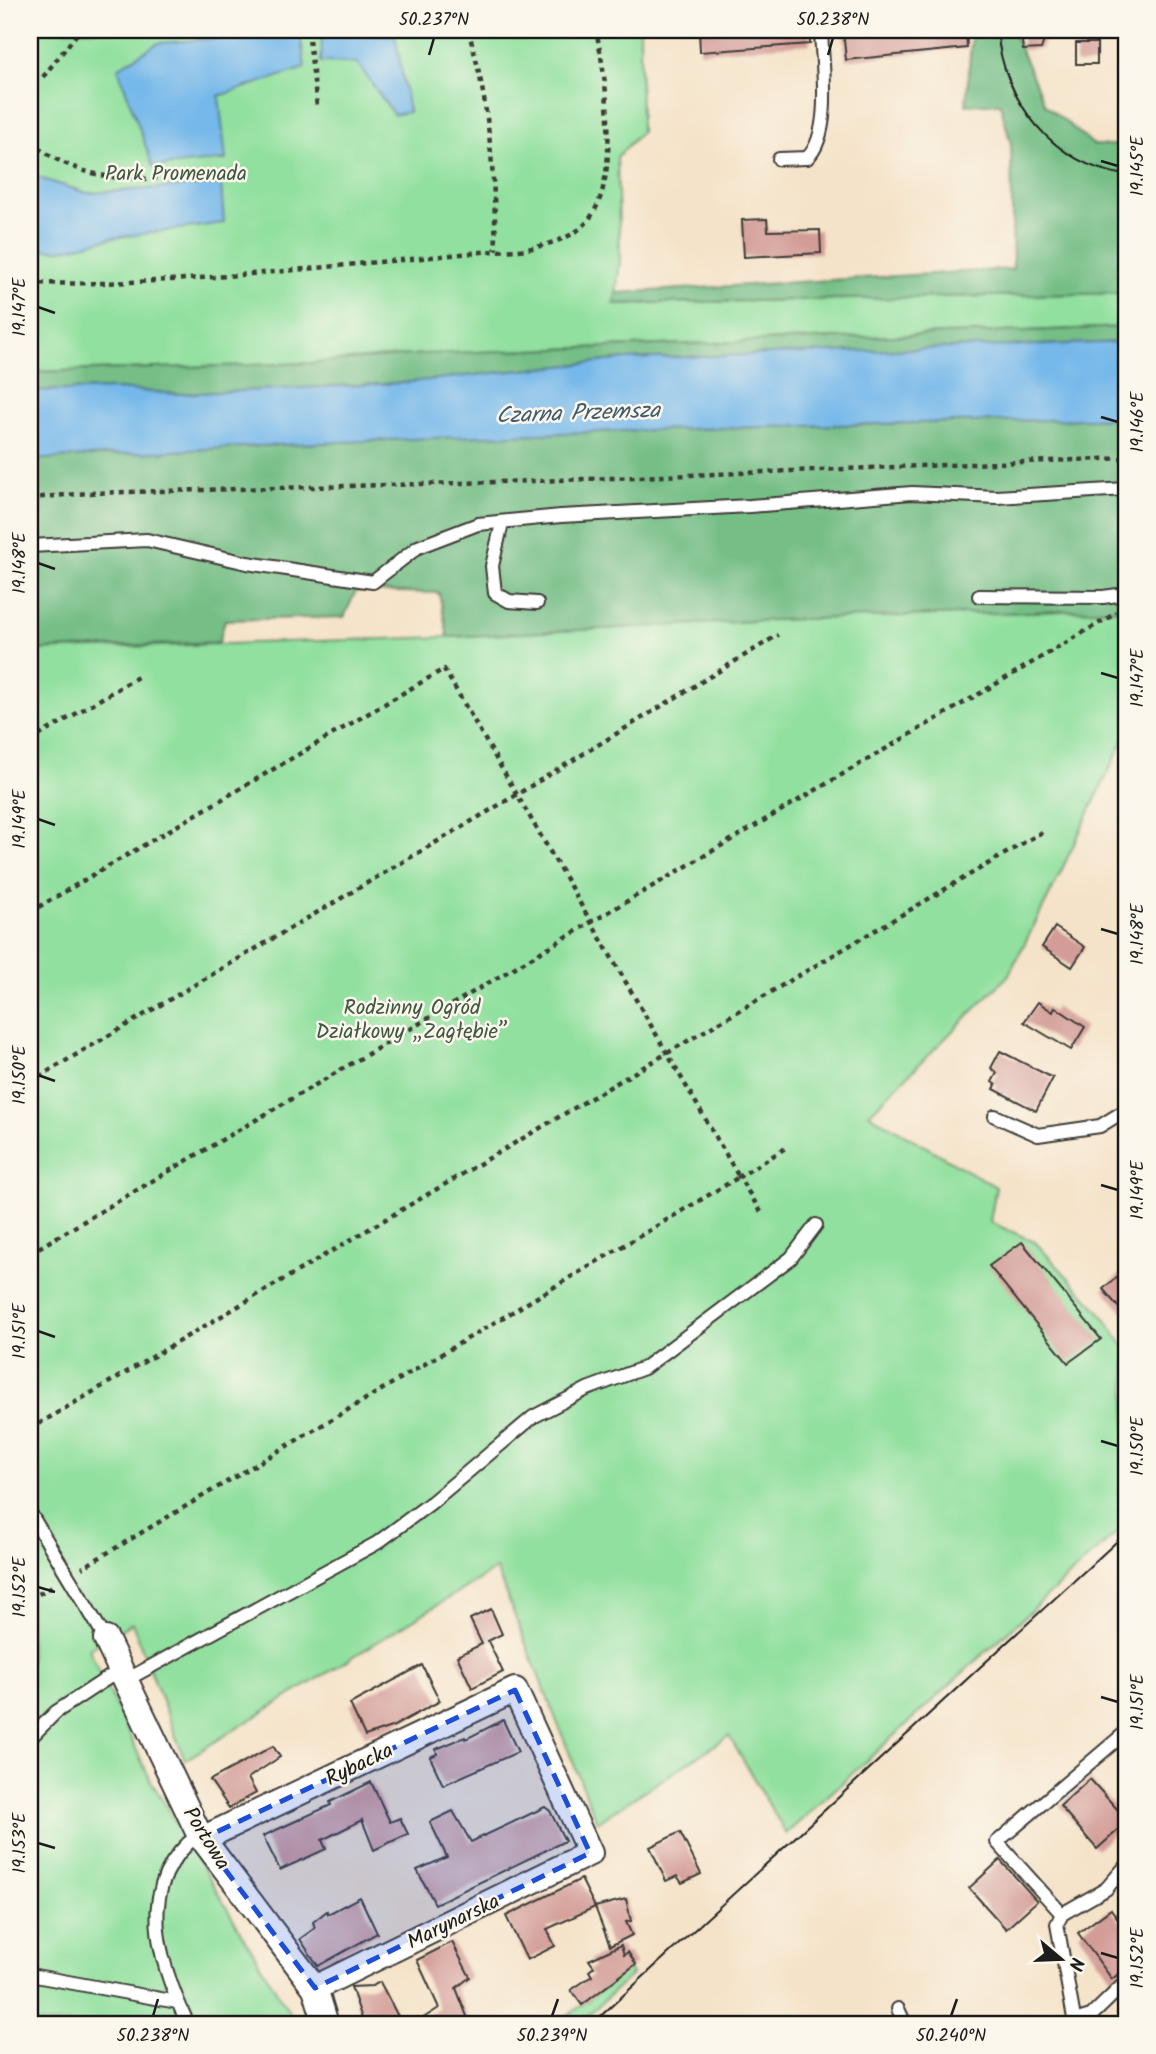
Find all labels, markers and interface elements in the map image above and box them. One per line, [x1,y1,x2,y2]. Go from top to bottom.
text: 50.237°N [399,6,469,35]
text: 50.238°N [797,6,869,35]
text: 19.145°E [1124,135,1153,196]
park label: Park Promenada [105,158,247,191]
text: 19.147°E [6,277,35,337]
text: 19.146°E [1124,391,1153,452]
water label: Czarna Przemsza [495,393,663,435]
text: 19.148°E [6,532,35,594]
text: 19.147°E [1124,648,1153,708]
text: 19.149°E [6,789,35,849]
text: 19.148°E [1124,903,1153,965]
park label: Rodzinny Ogród Działkowy „Zagłębie” [316,992,508,1049]
text: 19.150°E [6,1045,35,1105]
text: 19.149°E [1124,1160,1153,1220]
text: 19.151°E [6,1302,35,1359]
text: 19.150°E [1124,1416,1153,1476]
text: 19.152°E [6,1556,35,1618]
text: 19.151°E [1124,1673,1153,1730]
street label: Rybacka [320,1735,399,1796]
street label: Portowa [173,1801,238,1877]
text: 19.153°E [6,1812,35,1873]
street label: Marynarska [402,1886,506,1959]
north arrow [1026,1924,1096,1994]
text: 19.152°E [1124,1927,1153,1989]
text: N [1059,1953,1091,1974]
text: 50.238°N [117,2022,189,2051]
text: 50.239°N [517,2022,587,2051]
text: 50.240°N [916,2022,986,2051]

